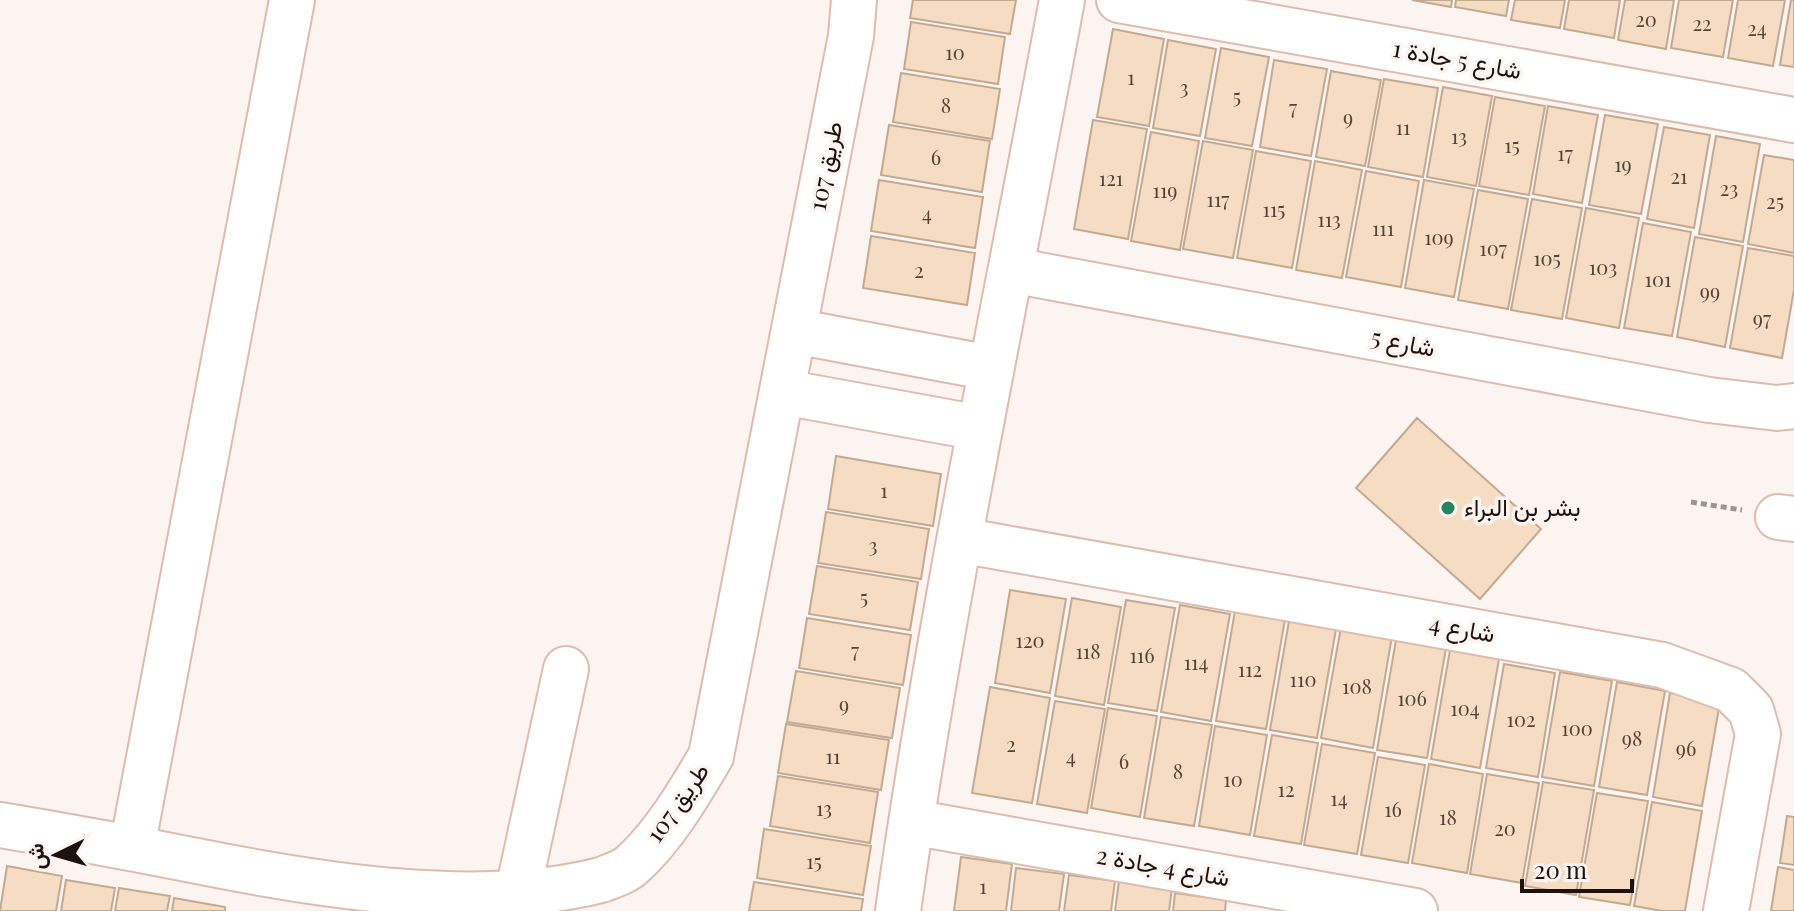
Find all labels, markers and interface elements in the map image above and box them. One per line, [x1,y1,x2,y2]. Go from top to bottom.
house number: 20 [1635,5,1657,32]
house number: 22 [1692,9,1712,36]
house number: 24 [1747,14,1767,41]
street label: شارع 5 جادة 1 [1390,31,1524,87]
house number: 10 [945,38,965,65]
house number: 1 [1127,63,1135,90]
house number: 3 [1179,73,1189,100]
house number: 5 [1233,82,1241,109]
house number: 8 [941,91,951,118]
house number: 7 [1289,93,1297,120]
house number: 9 [1343,103,1353,130]
house number: 11 [1396,113,1410,140]
street label: طريق 107 [800,118,849,213]
house number: 13 [1451,122,1467,149]
house number: 15 [1504,131,1520,158]
house number: 17 [1557,139,1573,166]
house number: 6 [931,143,941,170]
house number: 19 [1614,150,1632,177]
house number: 21 [1671,162,1687,189]
house number: 121 [1099,164,1123,191]
house number: 23 [1720,174,1738,201]
house number: 119 [1153,176,1177,203]
house number: 117 [1207,185,1229,212]
house number: 25 [1766,187,1784,214]
house number: 115 [1263,195,1285,222]
house number: 4 [922,199,932,226]
house number: 113 [1317,205,1341,232]
house number: 111 [1372,214,1394,241]
house number: 109 [1424,223,1454,250]
house number: 107 [1479,234,1507,261]
house number: 105 [1533,244,1561,271]
house number: 103 [1589,253,1617,280]
house number: 2 [914,256,924,283]
house number: 101 [1645,265,1671,292]
house number: 99 [1700,277,1720,304]
house number: 97 [1753,304,1771,331]
street label: شارع 5 [1368,319,1438,365]
house number: 1 [880,476,888,503]
place label: بشر بن البراء [1464,490,1581,523]
marker: بشر بن البراء [1439,499,1457,517]
house number: 3 [868,531,878,558]
house number: 5 [860,583,868,610]
street label: شارع 4 [1427,606,1498,650]
house number: 120 [1016,626,1044,653]
house number: 7 [851,636,859,663]
house number: 118 [1075,637,1101,664]
house number: 116 [1129,641,1155,668]
house number: 114 [1184,648,1208,675]
house number: 112 [1238,655,1262,682]
house number: 110 [1290,665,1316,692]
house number: 108 [1342,672,1372,699]
house number: 106 [1397,684,1427,711]
house number: 9 [839,690,849,717]
house number: 104 [1450,694,1480,721]
house number: 102 [1507,705,1535,732]
house number: 100 [1561,714,1593,741]
house number: 98 [1622,724,1642,751]
house number: 2 [1006,730,1016,757]
house number: 96 [1676,734,1696,761]
house number: 11 [826,742,840,769]
house number: 4 [1066,742,1076,769]
house number: 6 [1119,747,1129,774]
street label: طريق 107 [637,756,716,848]
house number: 8 [1173,757,1183,784]
house number: 10 [1223,765,1243,792]
house number: 12 [1278,775,1294,802]
house number: 14 [1330,784,1348,811]
house number: 13 [816,794,832,821]
house number: 16 [1384,795,1402,822]
house number: 18 [1439,803,1457,830]
house number: 20 [1494,814,1516,841]
north arrow [16,815,96,895]
street label: شارع 4 جادة 2 [1094,838,1232,894]
text: ش [19,842,51,871]
scale bar [1522,843,1632,893]
house number: 15 [806,847,822,874]
text: 20 m [1534,853,1587,885]
house number: 1 [979,872,987,899]

